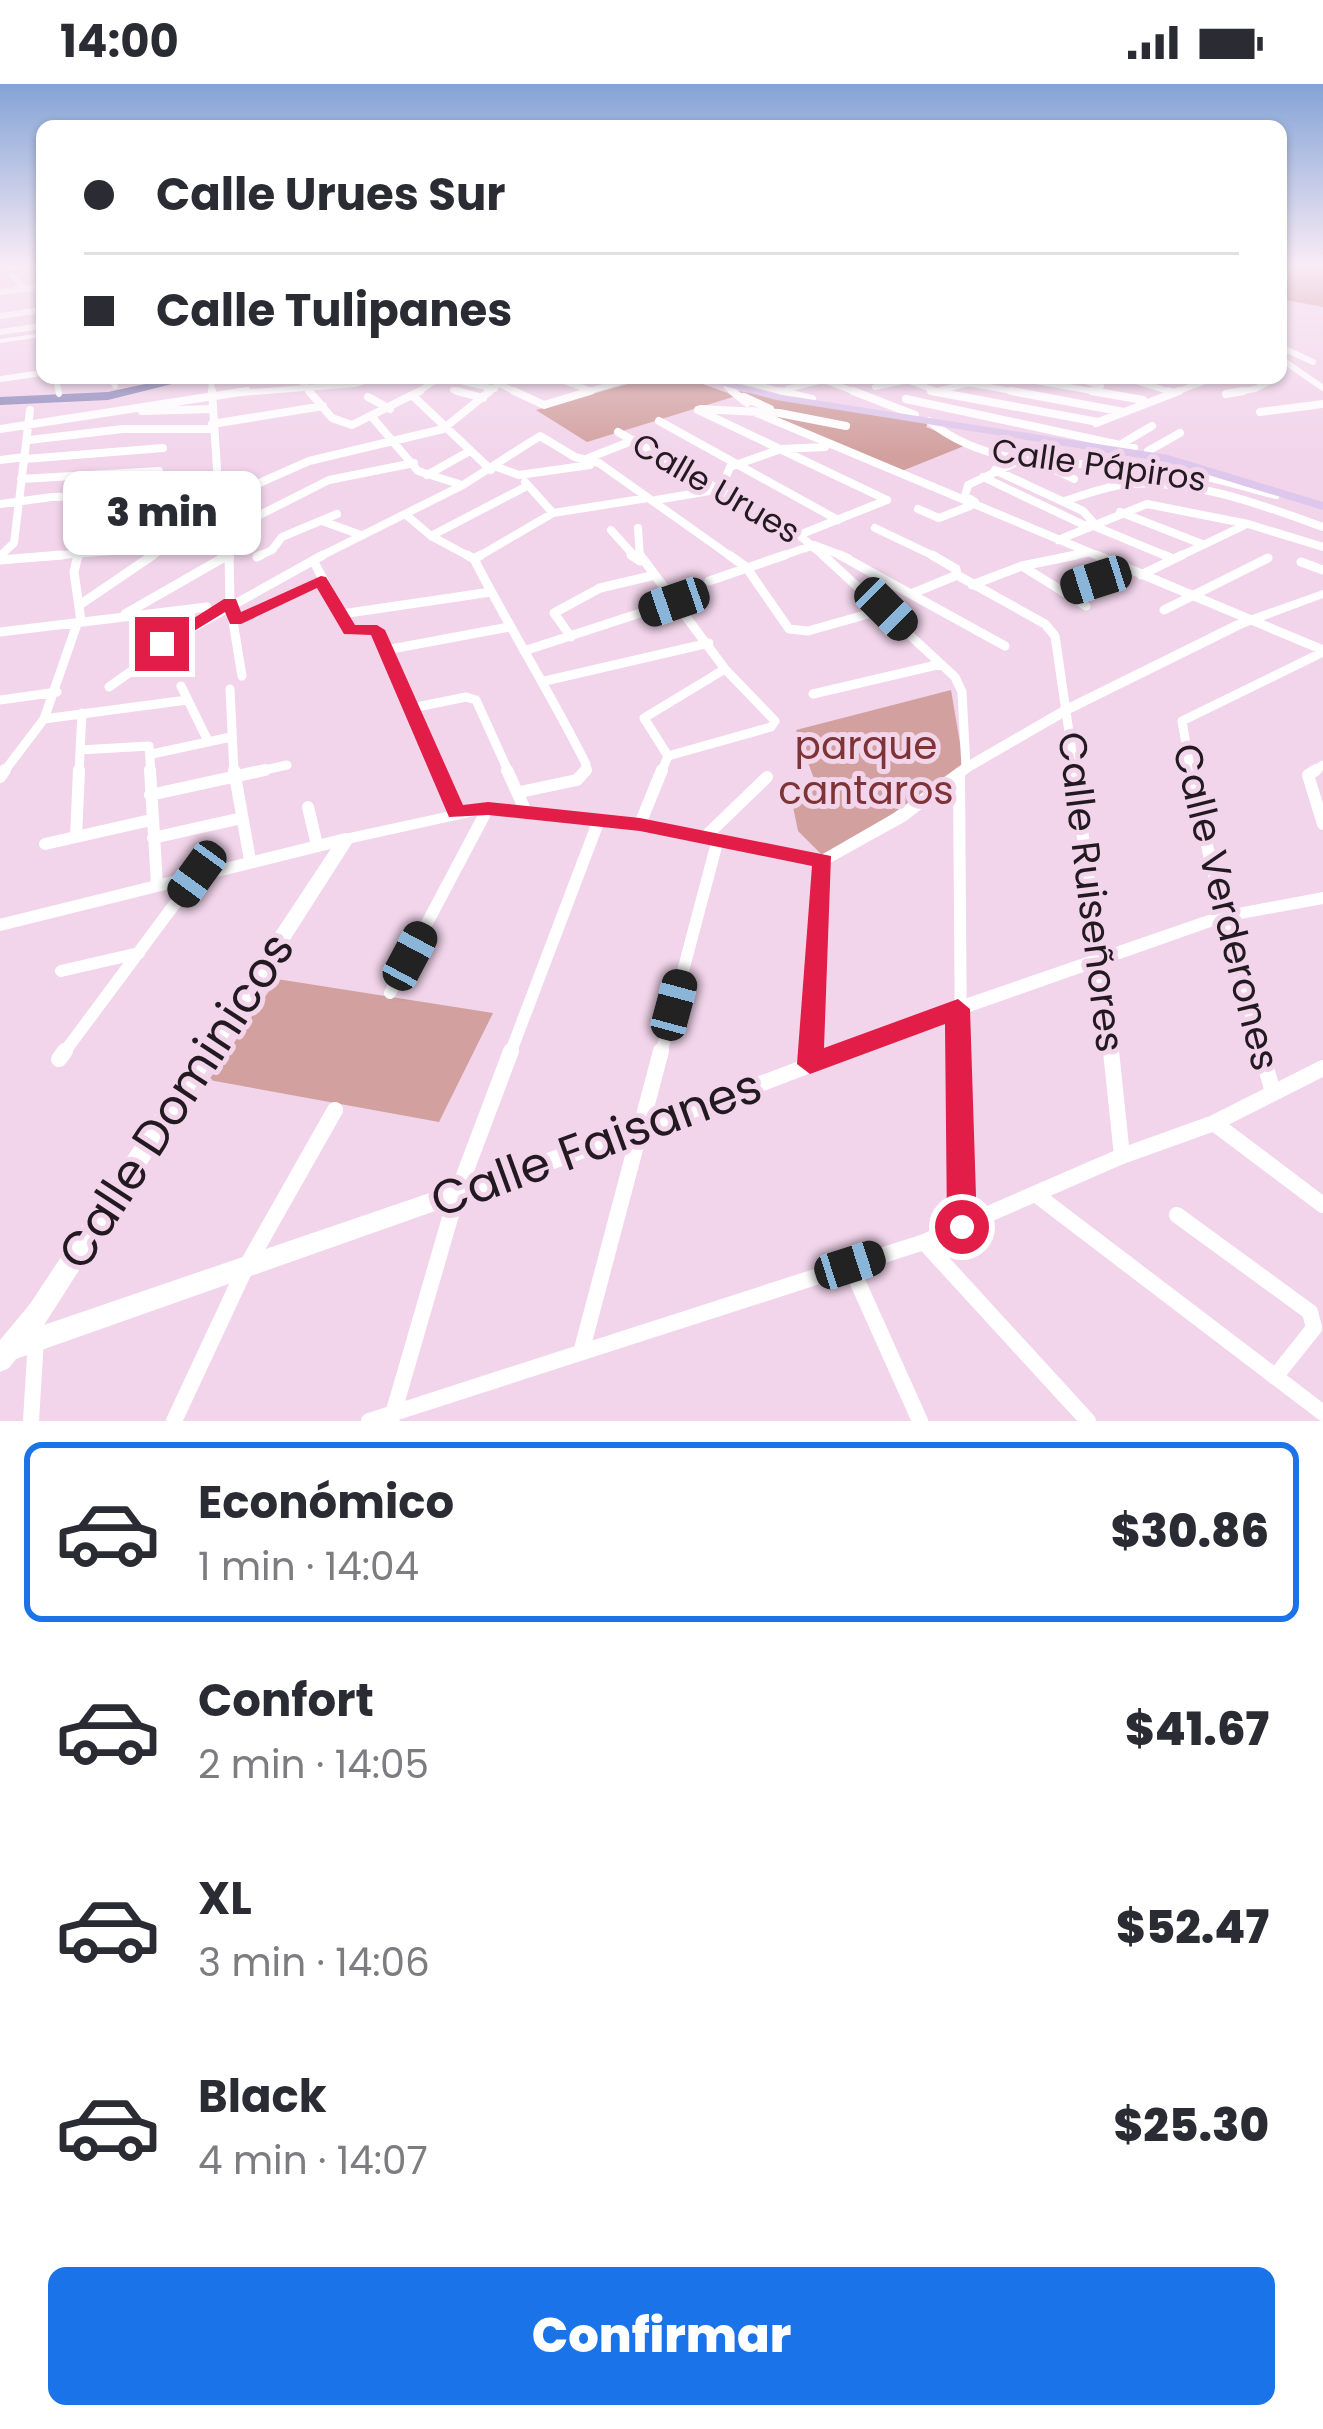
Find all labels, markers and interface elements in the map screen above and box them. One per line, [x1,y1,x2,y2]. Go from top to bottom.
text: 14:00 [60,10,179,73]
text: Calle Urues Sur [156,163,506,226]
text: Calle Tulipanes [156,279,512,342]
street label: Calle Urues [623,421,809,555]
street label: Calle Pápiros [989,427,1209,503]
callout: 3 min [63,470,261,554]
text: 3 min [106,485,218,540]
car [1056,552,1136,608]
car [848,571,924,647]
car [634,573,714,631]
route end [135,617,189,671]
park label: parque cantaros [778,718,954,818]
street label: Calle Ruiseñores [1044,729,1138,1055]
street label: Calle Verderones [1159,738,1293,1076]
car [161,834,233,914]
car [377,916,443,996]
street label: Calle Dominicos [42,920,310,1282]
car [647,966,701,1044]
street label: Calle Faisanes [421,1052,771,1234]
route start [935,1200,989,1254]
car [810,1237,890,1293]
text: Económico [198,1471,454,1534]
icon: car [54,1478,162,1586]
text: $30.86 [1111,1500,1269,1563]
text: 1 min · 14:04 [198,1539,419,1594]
text: Confort [198,1669,374,1732]
icon: car [54,1676,162,1784]
text: $41.67 [1125,1698,1269,1761]
text: 2 min · 14:05 [198,1737,429,1792]
text: XL [198,1867,252,1930]
icon: car [54,1874,162,1982]
text: $52.47 [1116,1896,1269,1959]
text: 3 min · 14:06 [198,1935,430,1990]
text: Black [198,2065,327,2128]
icon: car [54,2072,162,2180]
text: $25.30 [1114,2094,1269,2157]
text: 4 min · 14:07 [198,2133,428,2188]
button: Confirmar [48,2267,1275,2405]

